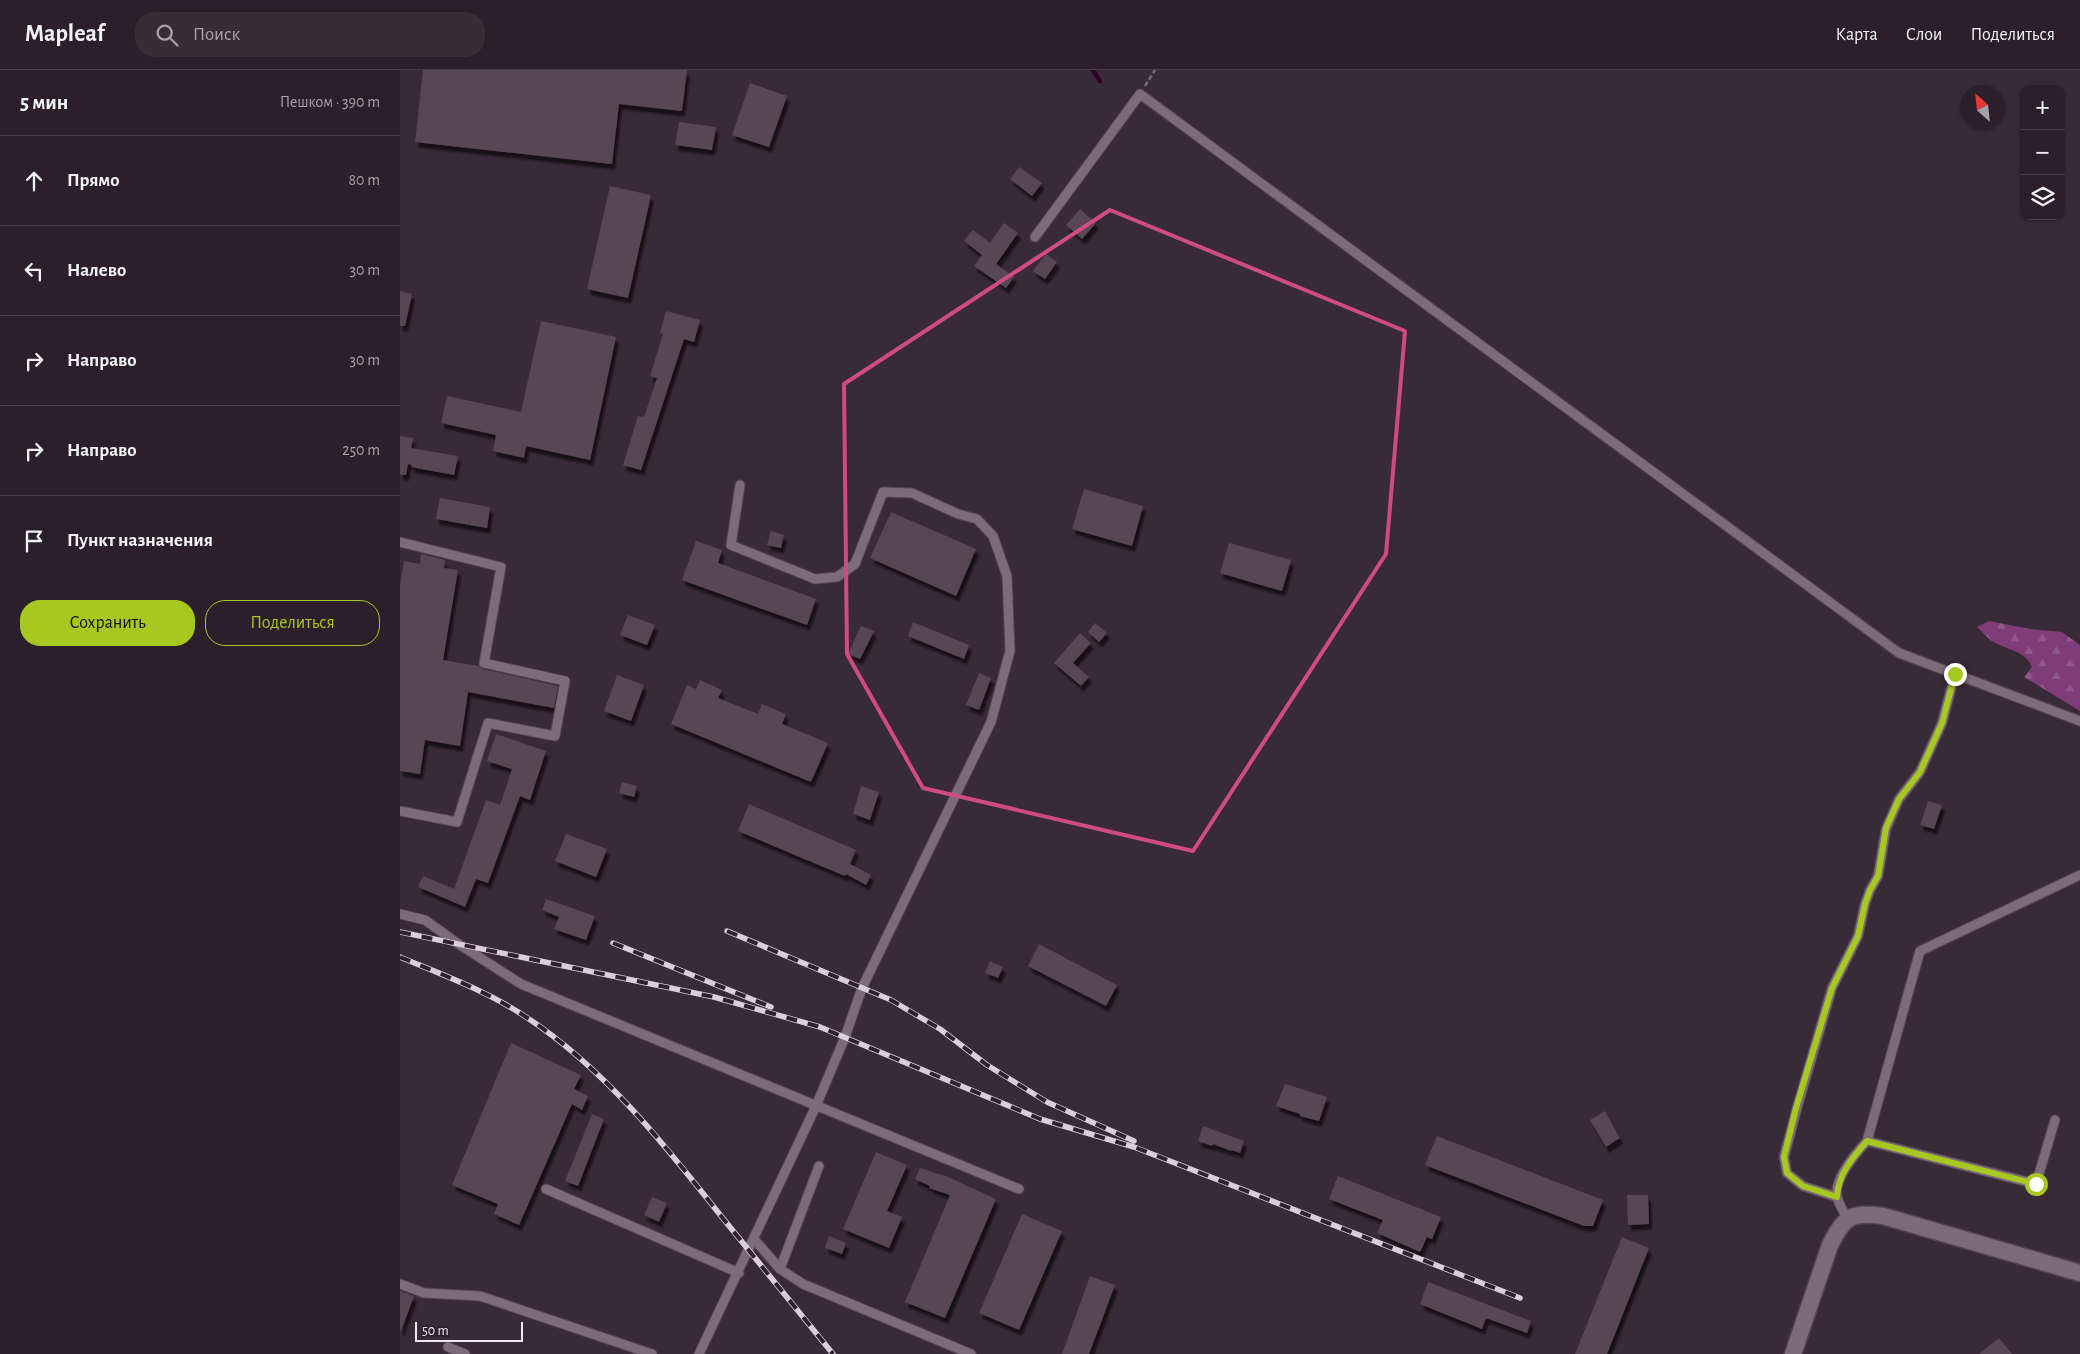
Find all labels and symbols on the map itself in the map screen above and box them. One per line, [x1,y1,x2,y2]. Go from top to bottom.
north arrow [1960,85,2005,130]
route end [1944,663,1967,686]
route start [2025,1173,2048,1196]
scale bar [415,1319,522,1342]

